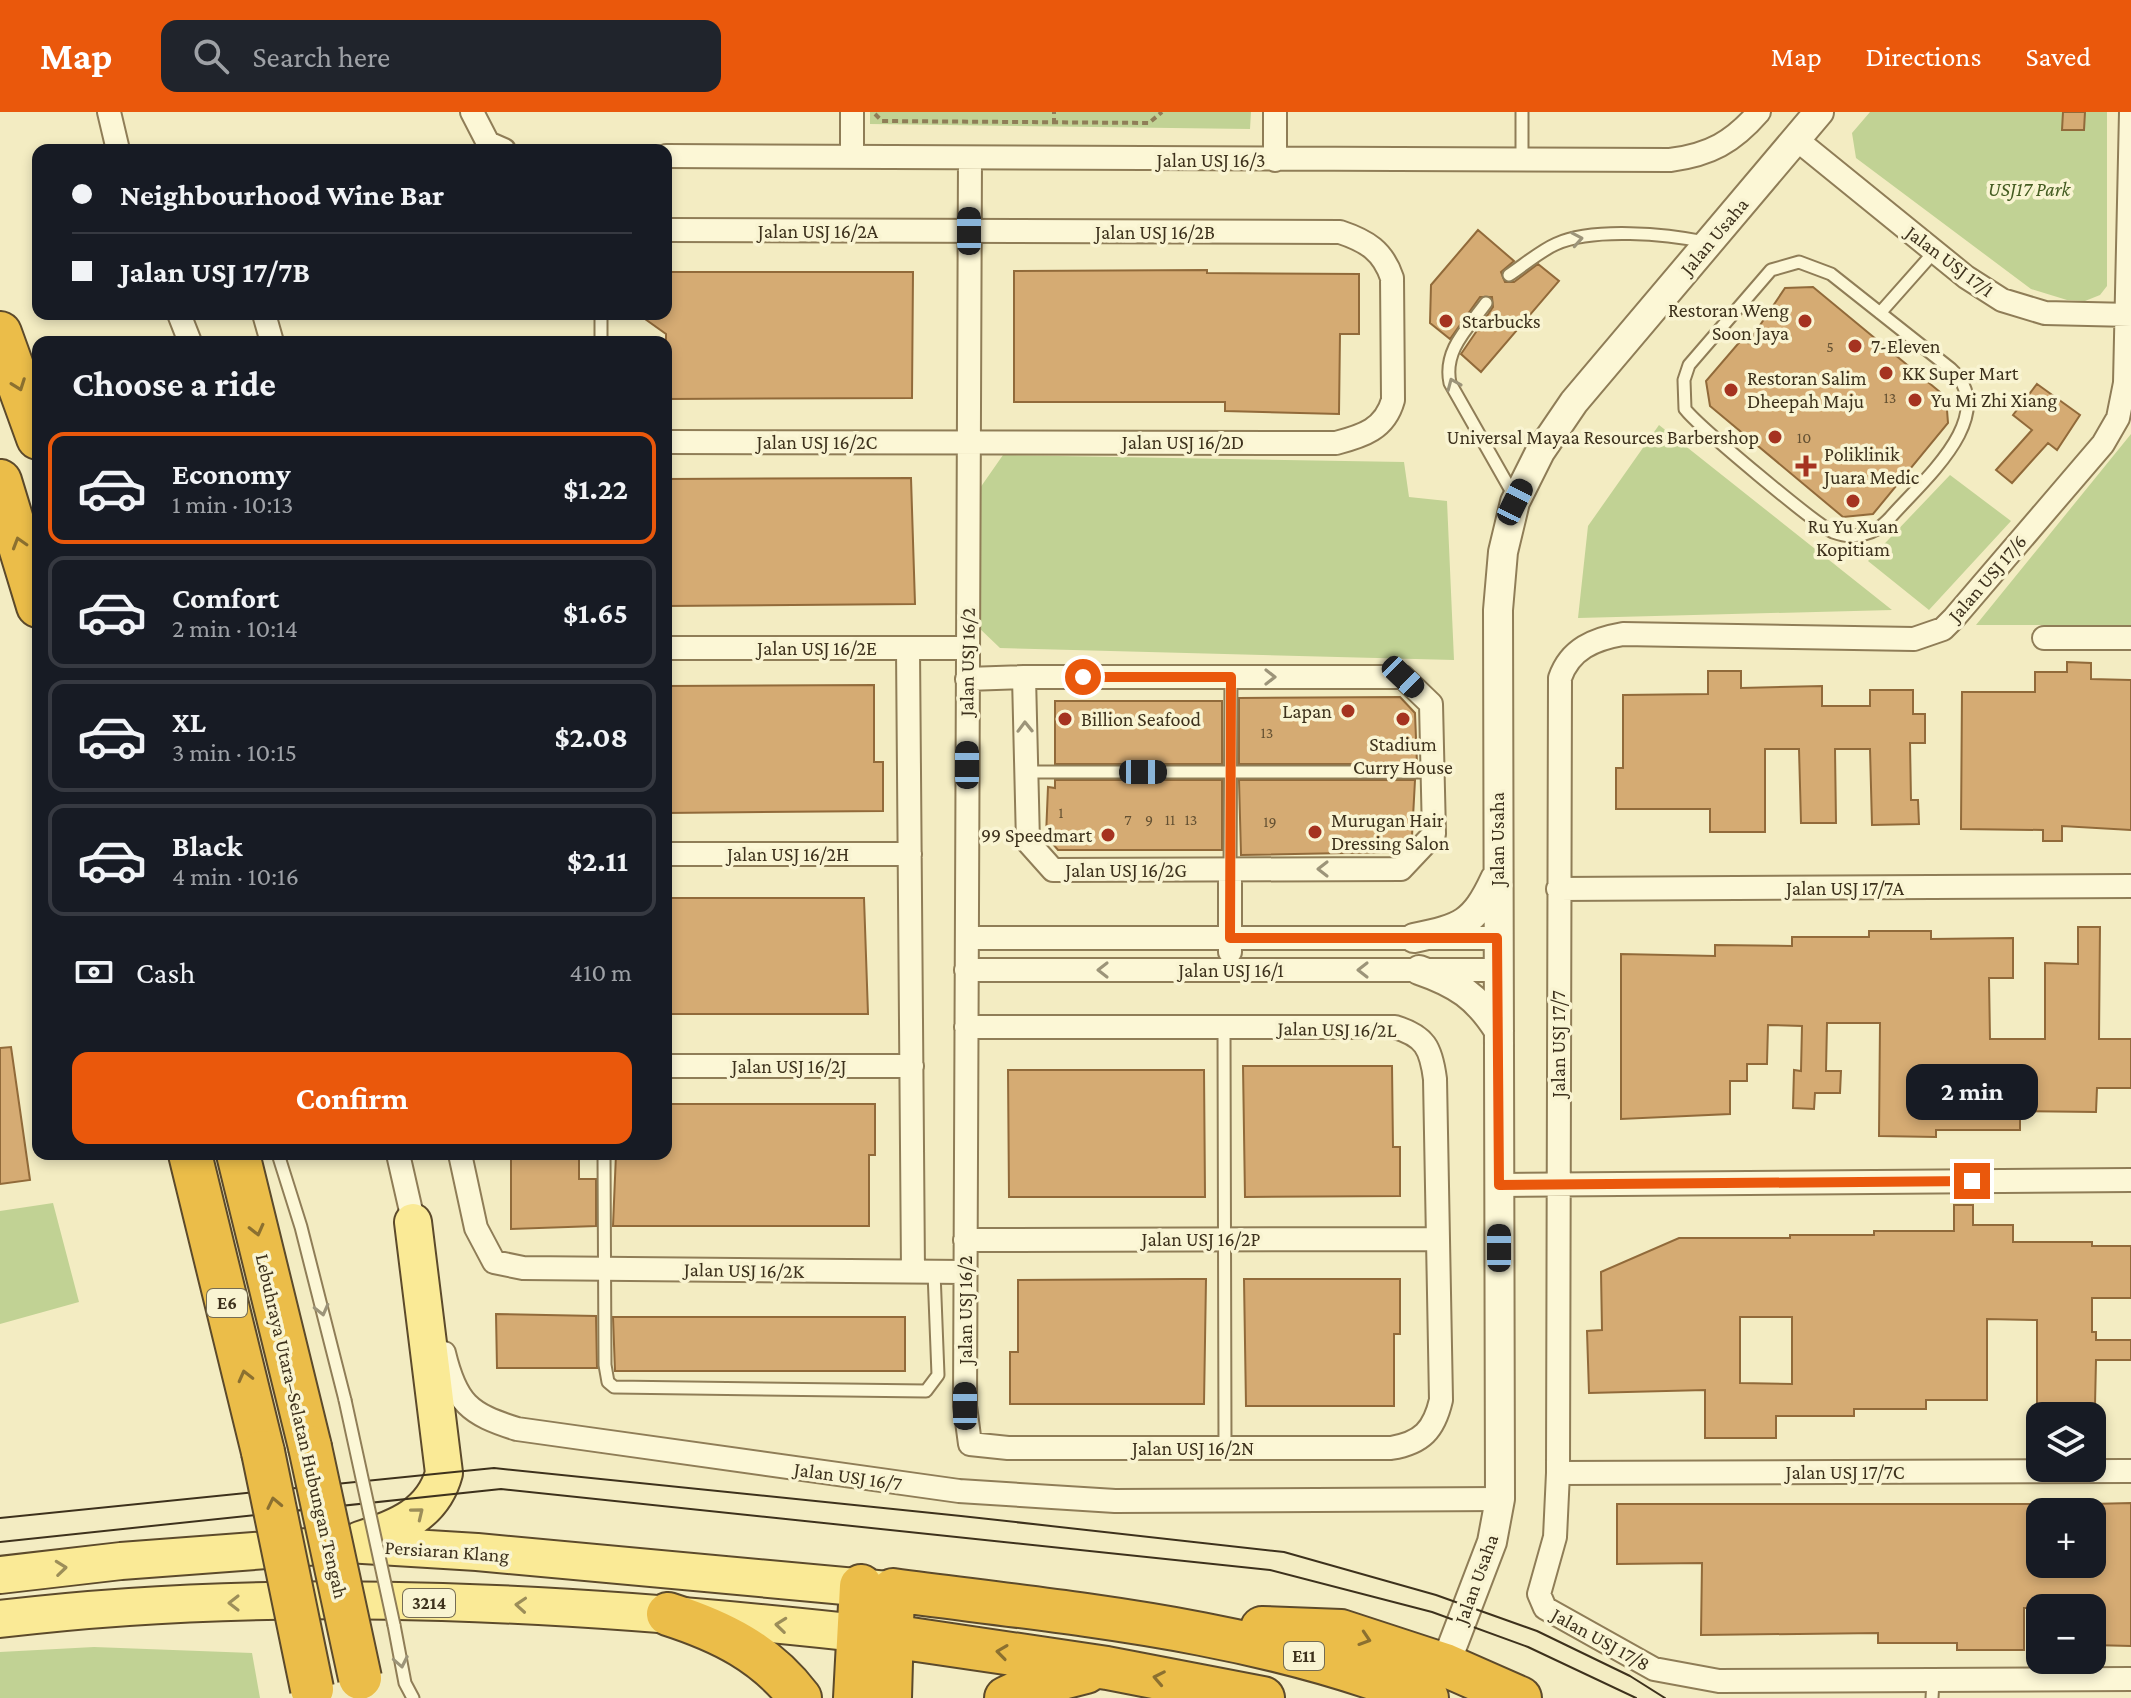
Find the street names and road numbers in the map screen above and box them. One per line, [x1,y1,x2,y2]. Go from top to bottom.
street label: Jalan USJ 16/3 [1155,149,1265,172]
street label: Jalan Usaha [1674,193,1753,281]
street label: Jalan USJ 16/2A [756,220,879,243]
street label: Jalan USJ 17/1 [1900,220,1998,302]
street label: Jalan USJ 16/2B [1093,221,1215,244]
street label: Jalan USJ 16/2C [755,431,878,454]
street label: Jalan USJ 16/2D [1120,431,1244,454]
street label: Jalan USJ 17/6 [1942,530,2031,628]
street label: Jalan USJ 16/2 [955,607,980,719]
street label: Jalan USJ 16/2E [755,637,877,660]
street label: Jalan Usaha [1486,792,1509,888]
street label: Jalan USJ 16/2H [725,843,849,866]
street label: Jalan USJ 16/2G [1063,859,1187,882]
street label: Jalan USJ 17/7A [1784,877,1905,900]
street label: Jalan USJ 16/1 [1176,959,1284,982]
street label: Jalan USJ 17/7 [1547,990,1570,1100]
street label: Jalan USJ 16/2L [1275,1017,1397,1042]
street label: Jalan USJ 16/2J [729,1055,847,1078]
street label: Jalan USJ 16/2P [1139,1228,1261,1251]
street label: Lebuhraya Utara–Selatan Hubungan Tengah [251,1251,353,1601]
street label: Jalan USJ 16/2 [954,1255,977,1367]
street label: Jalan USJ 16/2K [682,1258,805,1283]
road number: E6 [207,1289,247,1317]
street label: Jalan USJ 16/2N [1130,1437,1254,1460]
street label: Jalan USJ 16/7 [791,1457,903,1495]
street label: Jalan USJ 17/7C [1784,1461,1905,1484]
street label: Jalan Usaha [1449,1531,1503,1629]
street label: Persiaran Klang [384,1536,510,1567]
road number: 3214 [403,1589,455,1617]
street label: Jalan USJ 17/8 [1546,1602,1654,1676]
road number: E11 [1284,1642,1324,1670]

